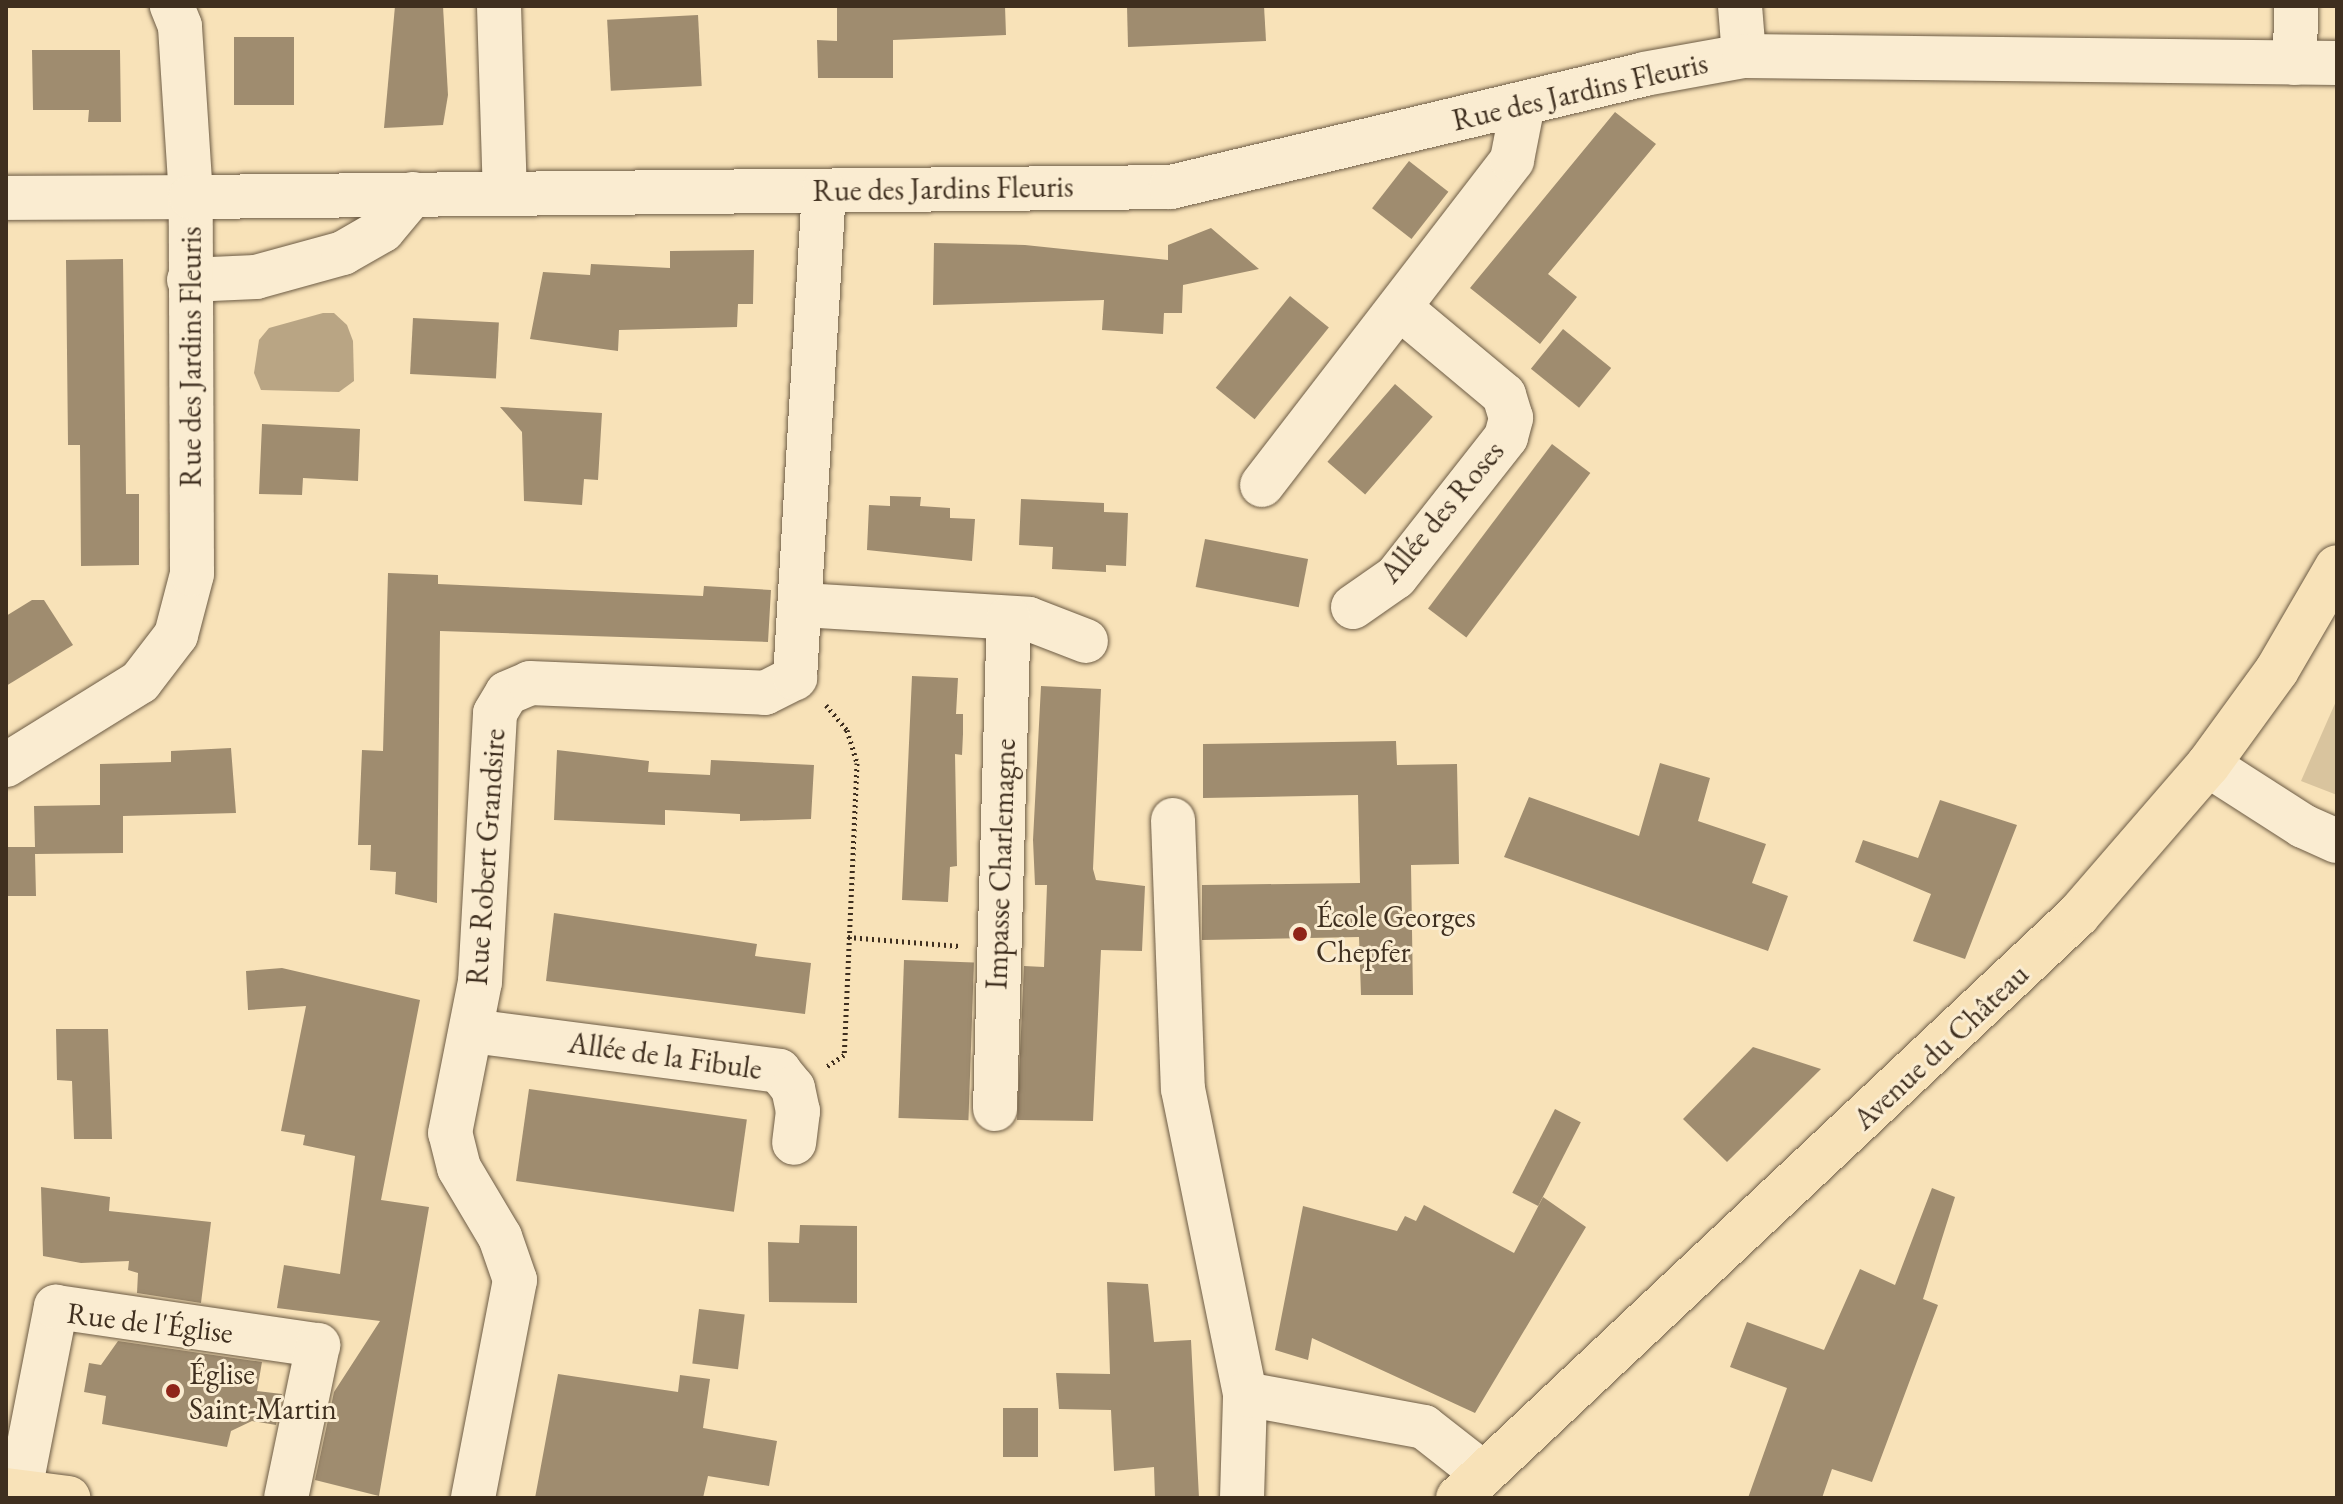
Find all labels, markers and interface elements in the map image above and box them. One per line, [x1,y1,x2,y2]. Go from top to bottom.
street label: Rue des Jardins Fleuris [1449,45,1711,139]
street label: Rue des Jardins Fleuris [812,169,1074,209]
street label: Rue des Jardins Fleuris [173,227,209,487]
street label: Allée des Roses [1372,434,1512,590]
street label: Rue Robert Grandsire [459,727,513,987]
street label: Impasse Charlemagne [979,738,1023,990]
place label: École Georges Chepfer [1316,899,1476,970]
marker: École Georges Chepfer [1291,925,1309,943]
street label: Avenue du Château [1846,957,2036,1137]
street label: Allée de la Fibule [566,1025,764,1087]
street label: Rue de l'Église [65,1295,235,1351]
place label: Église Saint-Martin [189,1356,337,1426]
marker: Église Saint-Martin [164,1382,182,1400]

